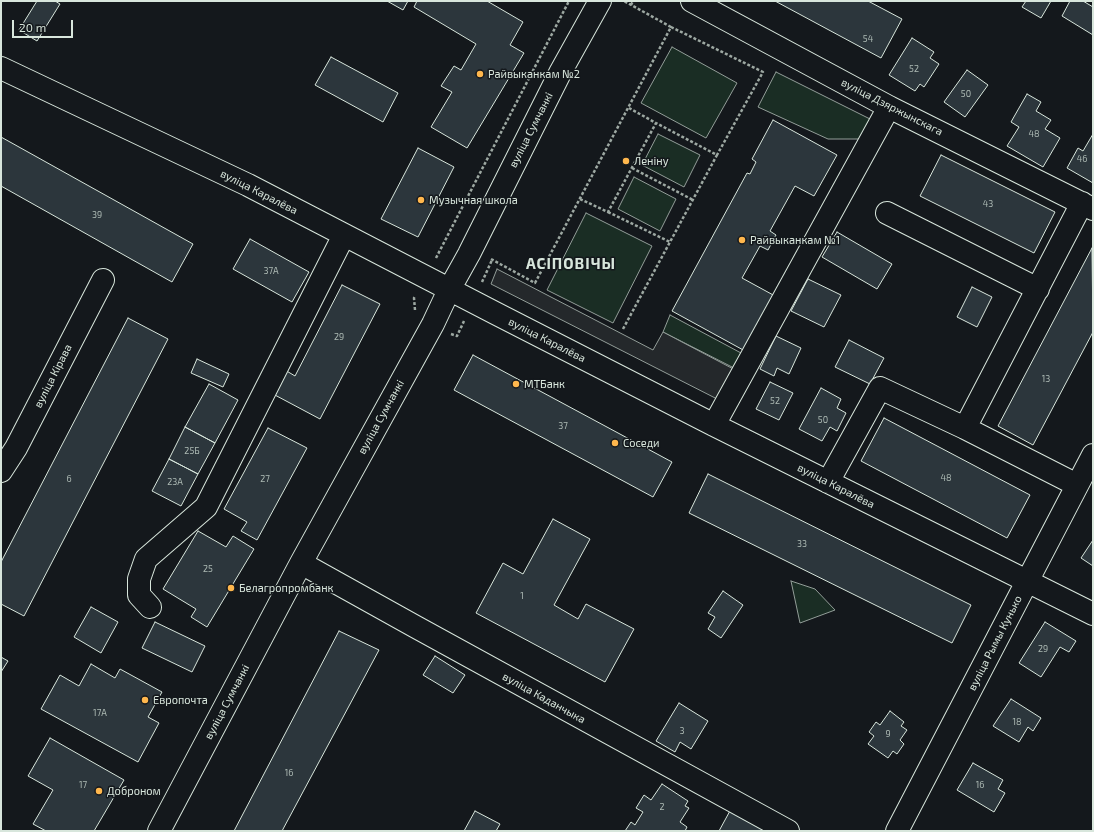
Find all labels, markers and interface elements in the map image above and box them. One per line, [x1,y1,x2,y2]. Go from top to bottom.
scale bar [14,12,75,38]
text: 20 m [19,20,46,34]
house number: 54 [863,34,873,44]
house number: 52 [909,64,919,74]
place label: Райвыканкам №2 [488,67,580,81]
marker: Райвыканкам №2 [475,69,485,79]
street label: вуліца Дзяржынскага [839,76,945,138]
house number: 50 [961,89,971,99]
street label: вуліца Сумчанкі [506,90,556,170]
house number: 48 [1029,129,1039,139]
place label: Леніну [634,154,669,168]
house number: 46 [1077,154,1087,164]
marker: Леніну [621,156,631,166]
street label: вуліца Каралёва [218,167,300,217]
place label: Музычная школа [429,193,518,207]
marker: Музычная школа [416,195,426,205]
house number: 43 [983,199,993,209]
house number: 39 [92,210,102,220]
place label: Райвыканкам №1 [750,233,840,247]
marker: Райвыканкам №1 [737,235,747,245]
district label: АСІПОВІЧЫ [526,255,616,273]
house number: 37А [263,266,279,276]
street label: вуліца Каралёва [506,315,588,365]
house number: 29 [334,332,344,342]
street label: вуліца Кірава [31,342,75,410]
house number: 13 [1042,374,1050,384]
place label: МТБанк [524,377,565,391]
street label: вуліца Сумчанкі [355,378,407,456]
marker: МТБанк [511,379,521,389]
house number: 52 [770,396,780,406]
house number: 50 [818,415,828,425]
house number: 37 [558,421,568,431]
place label: Соседи [623,436,660,450]
marker: Соседи [610,438,620,448]
house number: 25Б [184,446,200,456]
street label: вуліца Каралёва [795,461,877,511]
house number: 48 [941,473,951,483]
house number: 6 [66,474,72,484]
house number: 27 [260,474,270,484]
house number: 23А [167,477,183,487]
house number: 33 [797,539,807,549]
house number: 25 [203,564,213,574]
place label: Белагропромбанк [239,581,333,595]
marker: Белагропромбанк [226,583,236,593]
house number: 1 [520,591,524,601]
street label: вуліца Рымы Кунько [965,593,1025,693]
house number: 29 [1038,644,1048,654]
street label: вуліца Сумчанкі [202,662,252,742]
street label: вуліца Каданчыка [500,670,588,726]
place label: Европочта [153,693,208,707]
marker: Европочта [140,695,150,705]
house number: 17А [93,708,107,718]
house number: 18 [1012,717,1022,727]
house number: 3 [679,726,685,736]
house number: 9 [885,729,891,739]
house number: 16 [285,768,293,778]
house number: 17 [79,780,87,790]
house number: 16 [976,780,984,790]
place label: Доброном [107,784,161,798]
marker: Доброном [94,786,104,796]
house number: 2 [659,802,665,812]

